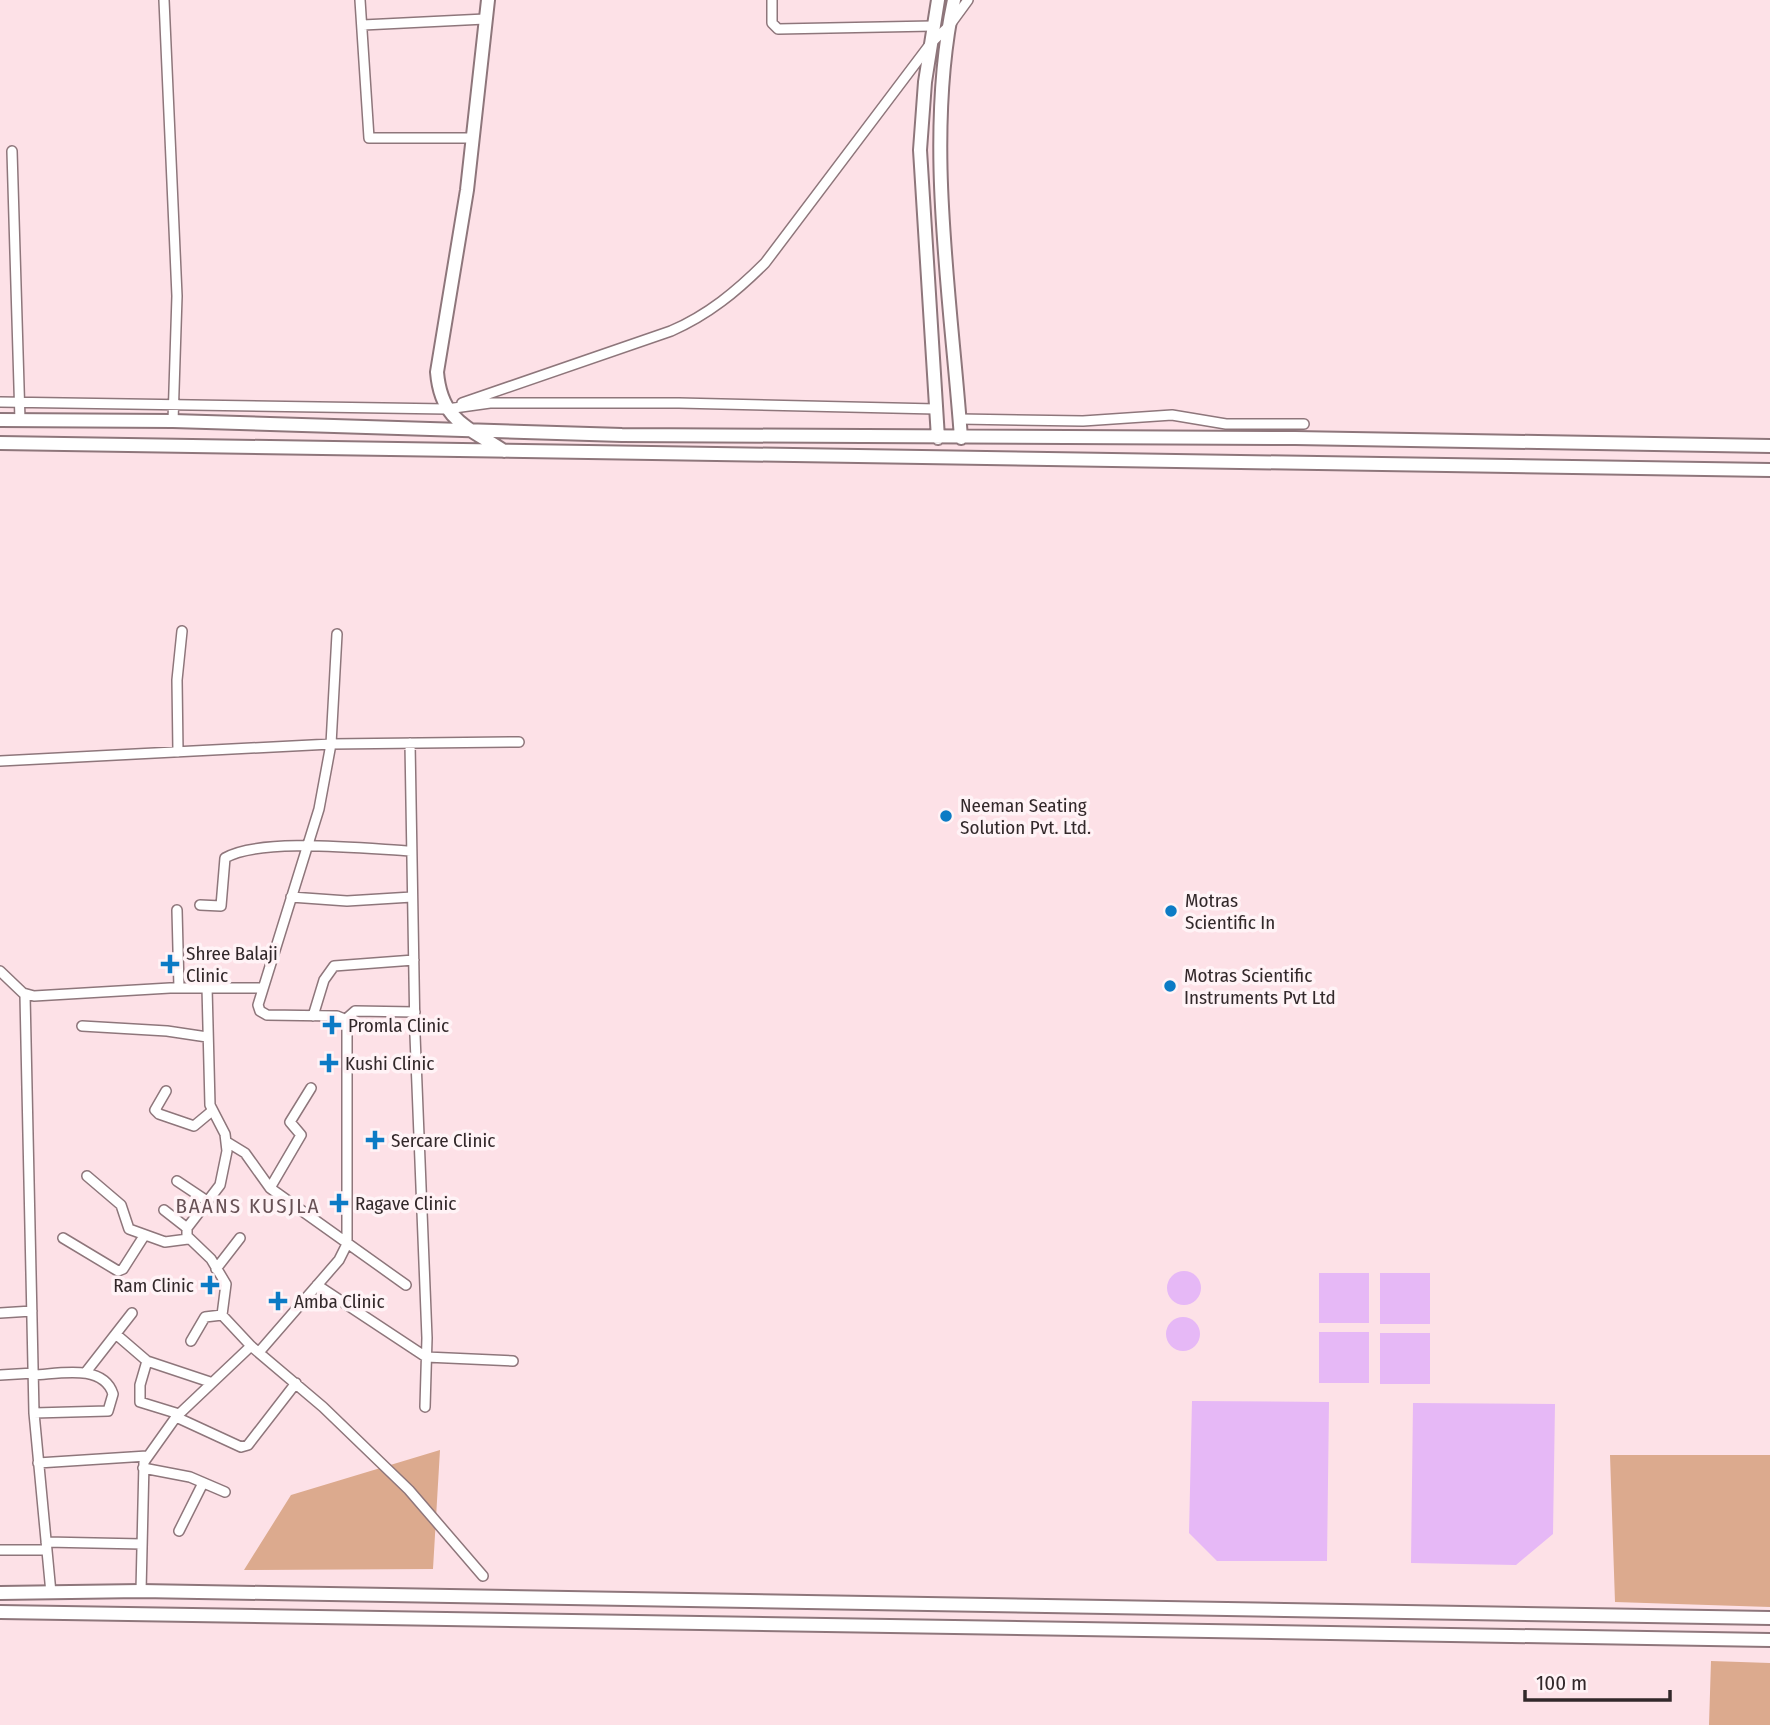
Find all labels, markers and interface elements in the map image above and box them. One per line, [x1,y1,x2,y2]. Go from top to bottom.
place label: Neeman Seating Solution Pvt. Ltd. [960,794,1091,839]
marker: Neeman Seating Solution Pvt. Ltd. [938,808,954,824]
place label: Motras Scientific In [1185,889,1275,934]
marker: Motras Scientific In [1163,903,1179,919]
place label: Shree Balaji Clinic [186,942,278,987]
marker: Shree Balaji Clinic [160,954,180,974]
place label: Motras Scientific Instruments Pvt Ltd [1184,964,1336,1009]
marker: Motras Scientific Instruments Pvt Ltd [1162,978,1178,994]
place label: Promla Clinic [348,1014,449,1037]
marker: Promla Clinic [322,1015,342,1035]
place label: Kushi Clinic [345,1052,434,1075]
marker: Kushi Clinic [319,1053,339,1073]
place label: Sercare Clinic [391,1129,495,1152]
marker: Sercare Clinic [365,1130,385,1150]
place label: Ragave Clinic [355,1192,456,1215]
district label: BAANS KUSJLA [175,1193,321,1219]
marker: Ragave Clinic [329,1193,349,1213]
place label: Ram Clinic [113,1274,194,1297]
marker: Ram Clinic [200,1275,220,1295]
place label: Amba Clinic [294,1290,385,1313]
marker: Amba Clinic [268,1291,288,1311]
scale bar [1525,1658,1670,1702]
text: 100 m [1536,1670,1587,1696]

